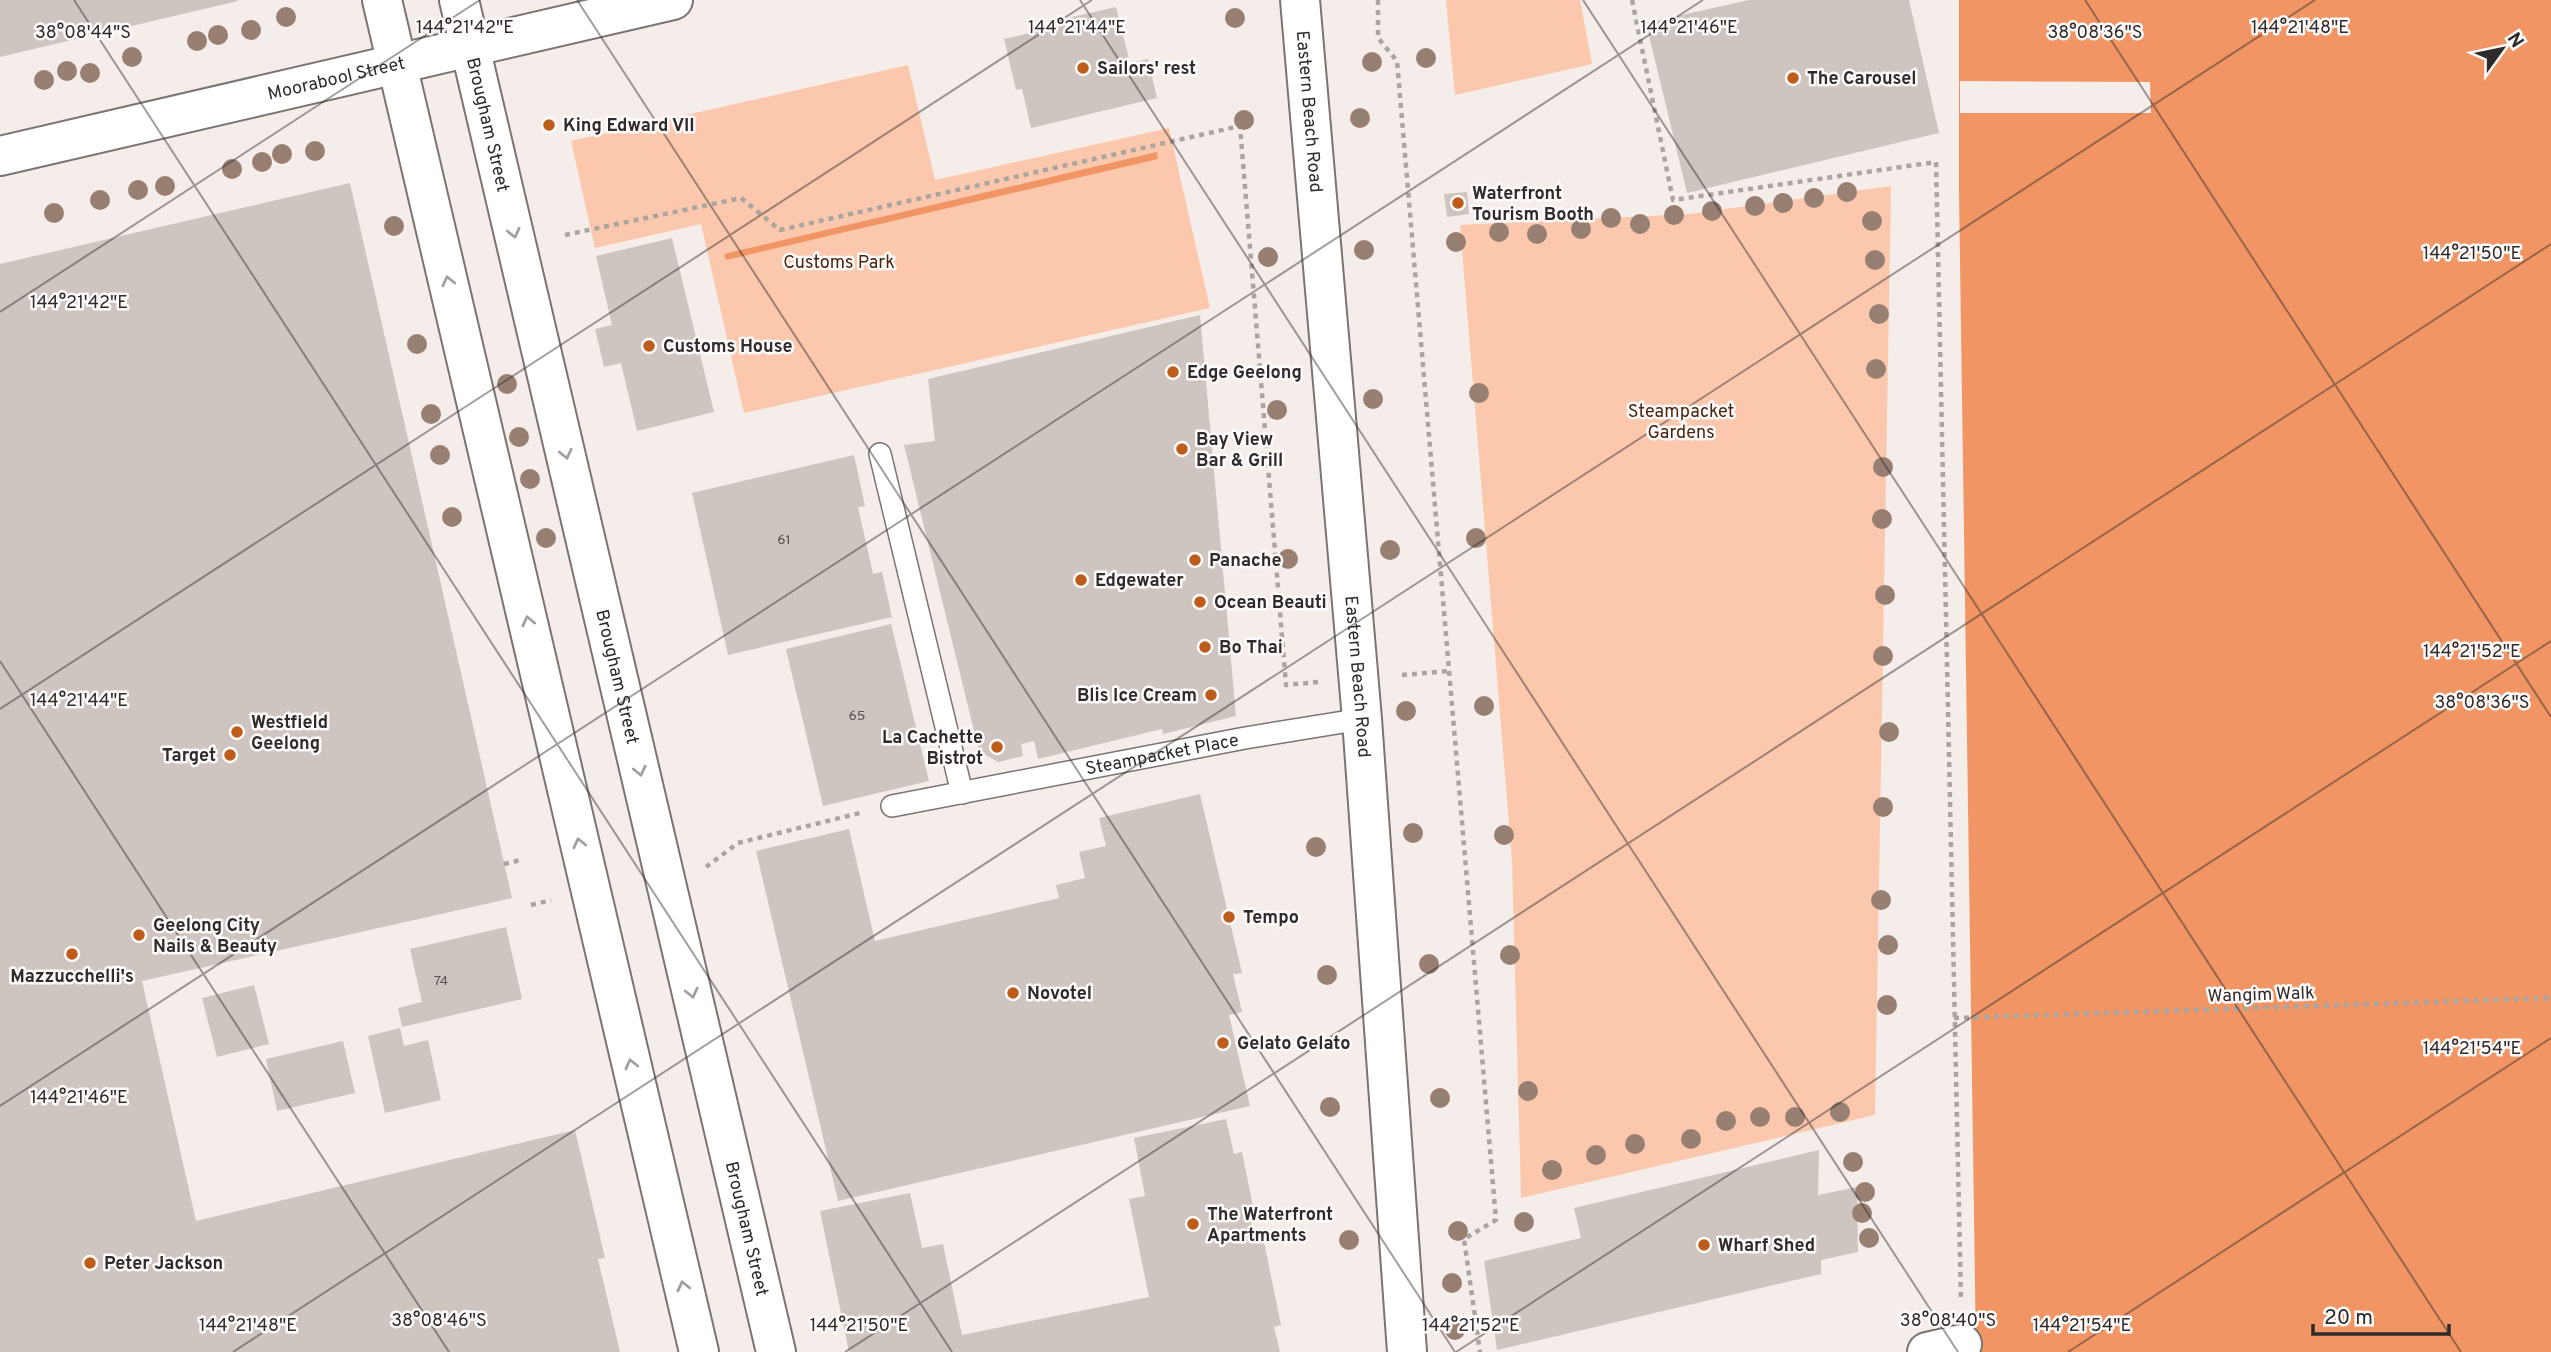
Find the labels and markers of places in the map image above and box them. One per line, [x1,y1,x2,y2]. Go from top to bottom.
place label: Sailors' rest [1097,58,1196,81]
marker: Sailors' rest [1075,60,1091,76]
place label: The Carousel [1807,68,1917,91]
marker: The Carousel [1785,70,1801,86]
place label: King Edward VII [563,115,695,138]
marker: King Edward VII [541,117,557,133]
place label: Waterfront Tourism Booth [1472,183,1594,227]
marker: Waterfront Tourism Booth [1450,195,1466,211]
place label: Customs House [663,336,792,359]
marker: Customs House [641,338,657,354]
place label: Edge Geelong [1187,362,1302,385]
marker: Edge Geelong [1165,364,1181,380]
place label: Bay View Bar & Grill [1196,429,1283,473]
marker: Bay View Bar & Grill [1174,441,1190,457]
place label: Panache [1209,550,1282,573]
marker: Panache [1187,552,1203,568]
place label: Edgewater [1095,570,1184,593]
marker: Edgewater [1073,572,1089,588]
place label: Ocean Beauti [1214,592,1327,615]
marker: Ocean Beauti [1192,594,1208,610]
place label: Bo Thai [1219,637,1283,660]
marker: Bo Thai [1197,639,1213,655]
place label: Blis Ice Cream [1077,685,1197,708]
marker: Blis Ice Cream [1203,687,1219,703]
place label: Westfield Geelong [251,712,328,756]
marker: Westfield Geelong [229,724,245,740]
place label: La Cachette Bistrot [882,727,983,771]
marker: La Cachette Bistrot [989,739,1005,755]
place label: Target [162,745,216,768]
marker: Target [222,747,238,763]
place label: Tempo [1243,907,1299,930]
marker: Tempo [1221,909,1237,925]
place label: Geelong City Nails & Beauty [153,915,277,959]
marker: Geelong City Nails & Beauty [131,927,147,943]
marker: Mazzucchelli's [64,946,80,962]
place label: Mazzucchelli's [10,966,134,989]
place label: Novotel [1027,983,1092,1006]
marker: Novotel [1005,985,1021,1001]
place label: Gelato Gelato [1237,1033,1350,1056]
marker: Gelato Gelato [1215,1035,1231,1051]
place label: The Waterfront Apartments [1207,1204,1333,1248]
marker: The Waterfront Apartments [1185,1216,1201,1232]
place label: Wharf Shed [1718,1235,1815,1258]
marker: Wharf Shed [1696,1237,1712,1253]
place label: Peter Jackson [104,1253,223,1276]
marker: Peter Jackson [82,1255,98,1271]

